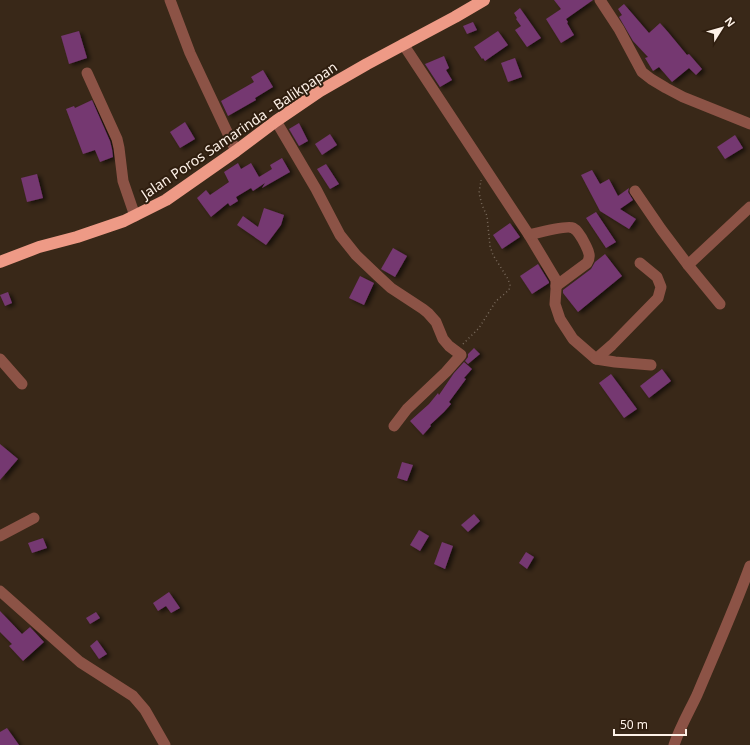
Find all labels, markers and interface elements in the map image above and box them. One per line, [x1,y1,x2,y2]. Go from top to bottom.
north arrow [702,8,742,48]
text: N [722,14,739,30]
street label: Jalan Poros Samarinda - Balikpapan [136,57,341,204]
scale bar [614,711,686,737]
text: 50 m [620,716,648,733]

